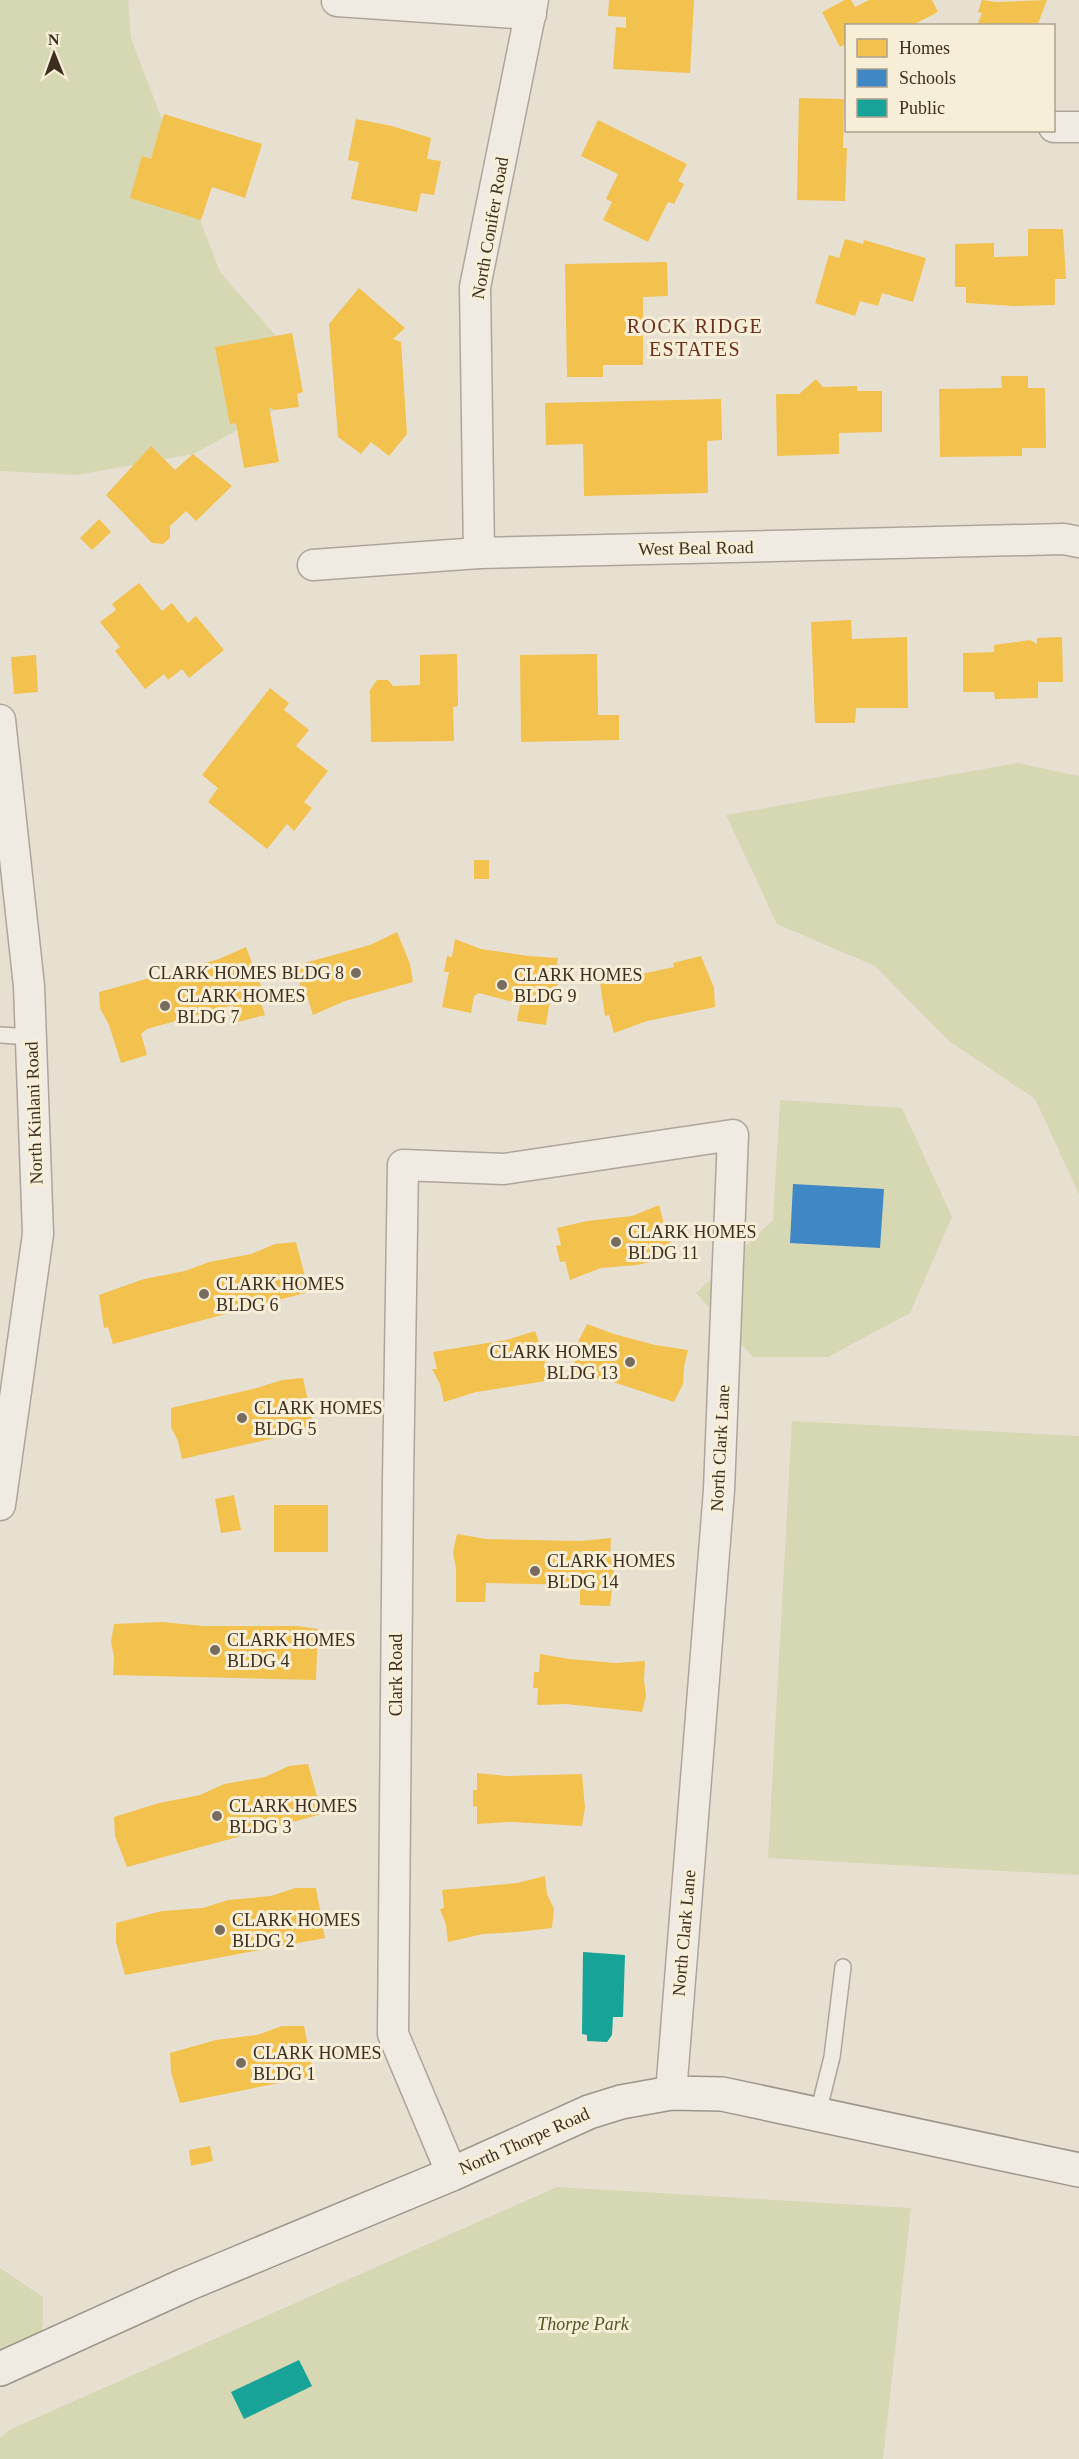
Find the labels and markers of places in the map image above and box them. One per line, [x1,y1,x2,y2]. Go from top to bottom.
place label: CLARK HOMES BLDG 8 [148,963,344,983]
place label: CLARK HOMES BLDG 9 [514,965,643,1006]
marker: CLARK HOMES BLDG 8 [349,966,363,980]
marker: CLARK HOMES BLDG 9 [495,978,509,992]
place label: CLARK HOMES BLDG 7 [177,986,306,1027]
marker: CLARK HOMES BLDG 7 [158,999,172,1013]
place label: CLARK HOMES BLDG 11 [628,1222,757,1263]
marker: CLARK HOMES BLDG 11 [609,1235,623,1249]
place label: CLARK HOMES BLDG 6 [216,1274,345,1315]
marker: CLARK HOMES BLDG 6 [197,1287,211,1301]
place label: CLARK HOMES BLDG 13 [489,1342,618,1383]
marker: CLARK HOMES BLDG 13 [623,1355,637,1369]
place label: CLARK HOMES BLDG 5 [254,1398,383,1439]
marker: CLARK HOMES BLDG 5 [235,1411,249,1425]
place label: CLARK HOMES BLDG 14 [547,1551,676,1592]
marker: CLARK HOMES BLDG 14 [528,1564,542,1578]
place label: CLARK HOMES BLDG 4 [227,1630,356,1671]
marker: CLARK HOMES BLDG 4 [208,1643,222,1657]
place label: CLARK HOMES BLDG 3 [229,1796,358,1837]
marker: CLARK HOMES BLDG 3 [210,1809,224,1823]
place label: CLARK HOMES BLDG 2 [232,1910,361,1951]
marker: CLARK HOMES BLDG 2 [213,1923,227,1937]
place label: CLARK HOMES BLDG 1 [253,2043,382,2084]
marker: CLARK HOMES BLDG 1 [234,2056,248,2070]

